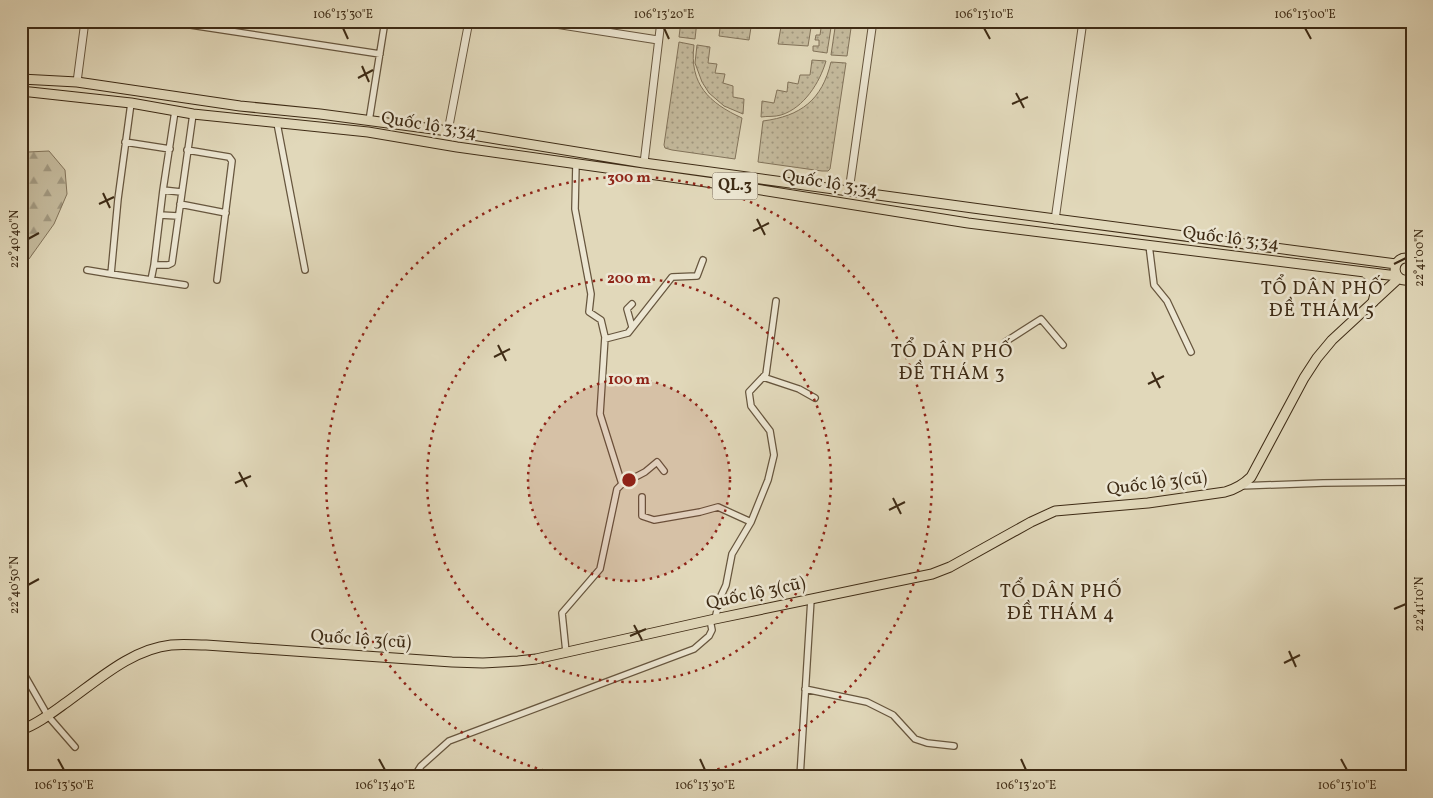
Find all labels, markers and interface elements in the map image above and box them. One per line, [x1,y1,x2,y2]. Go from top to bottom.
text: 106°13'30"E [313,7,373,23]
text: 106°13'20"E [634,7,694,23]
text: 106°13'10"E [955,7,1013,23]
text: 106°13'00"E [1274,7,1336,23]
street label: Quốc lộ 3;34 [379,106,479,146]
street label: Quốc lộ 3;34 [780,164,880,204]
text: 300 m [607,168,651,189]
road number: QL.3 [712,172,758,200]
text: 22°40'40"N [7,210,23,268]
street label: Quốc lộ 3;34 [1181,221,1281,257]
text: 22°41'00"N [1412,229,1428,287]
text: 200 m [607,269,651,290]
district label: TỔ DÂN PHỐ ĐỀ THÁM 5 [1261,274,1383,324]
district label: TỔ DÂN PHỐ ĐỀ THÁM 3 [891,337,1013,387]
text: 100 m [608,370,651,391]
street label: Quốc lộ 3(cũ) [1105,465,1209,503]
centre of rings [620,471,638,489]
text: 22°40'50"N [7,556,23,614]
street label: Quốc lộ 3(cũ) [704,571,808,617]
text: 22°41'10"N [1412,576,1428,632]
district label: TỔ DÂN PHỐ ĐỀ THÁM 4 [1000,577,1122,627]
street label: Quốc lộ 3(cũ) [310,624,412,656]
text: 106°13'50"E [34,778,94,794]
text: 106°13'40"E [355,778,415,794]
text: 106°13'30"E [675,778,735,794]
text: 106°13'20"E [996,778,1056,794]
text: 106°13'10"E [1318,778,1376,794]

